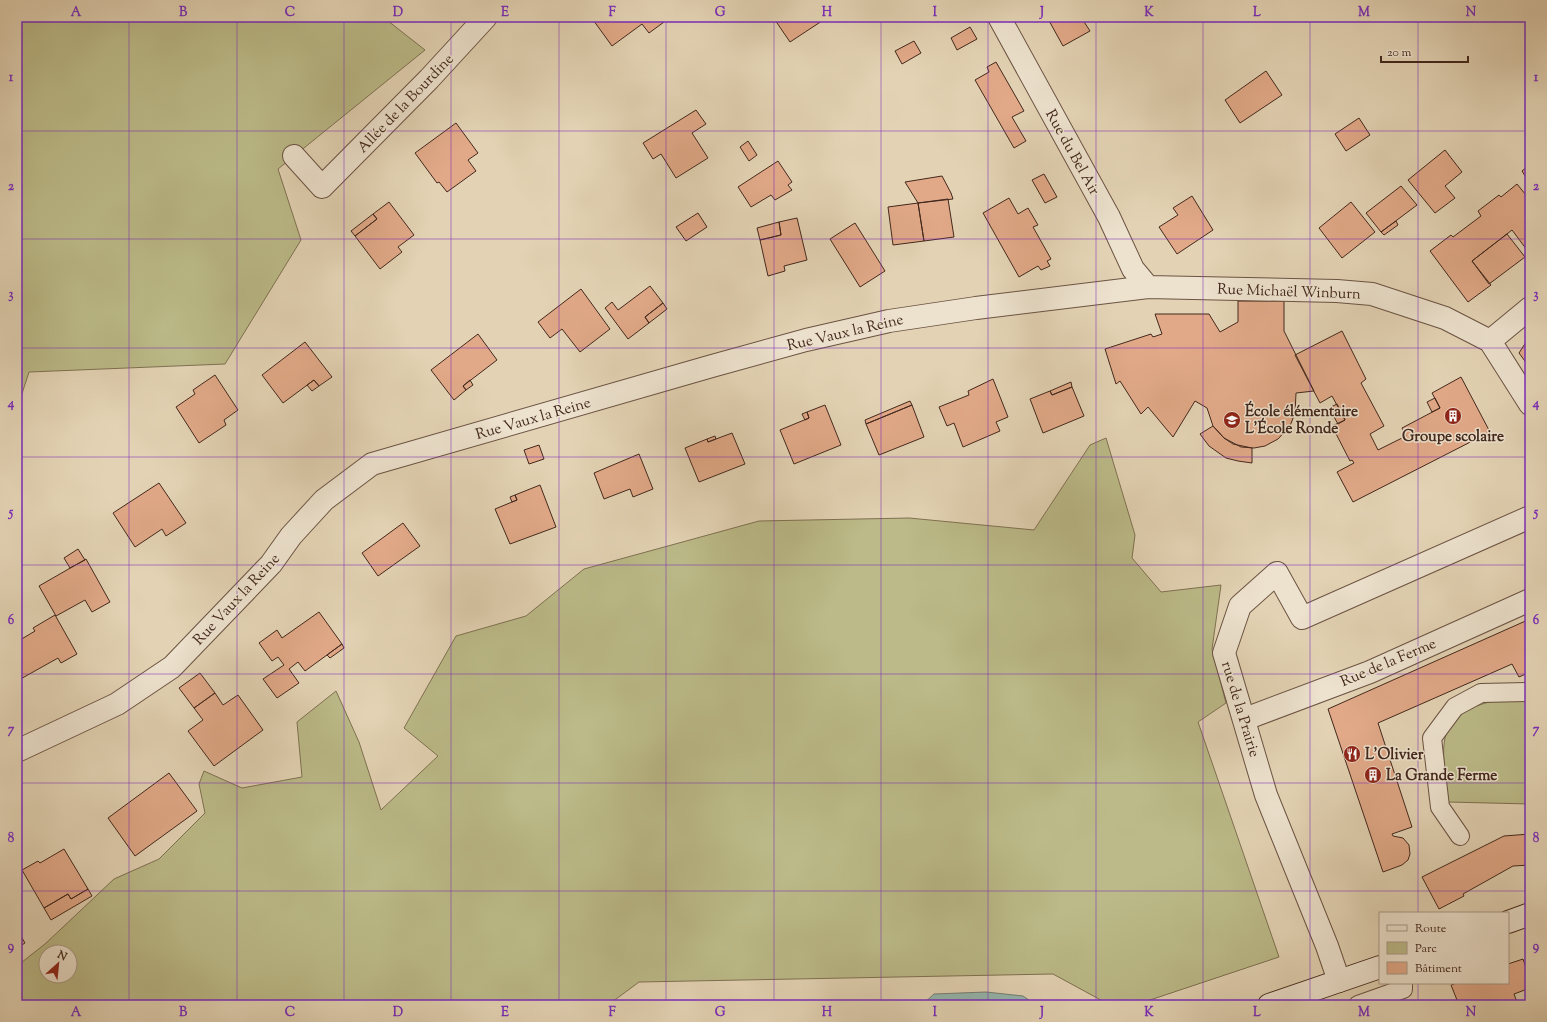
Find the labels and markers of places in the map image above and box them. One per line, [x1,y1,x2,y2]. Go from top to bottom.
place label: École élémentaire L'École Ronde [1245,400,1358,440]
building icon: Groupe scolaire [1443,406,1463,426]
school or university icon: École élémentaire L'École Ronde [1222,410,1242,430]
place label: Groupe scolaire [1402,427,1504,448]
restaurant icon: L'Olivier [1342,744,1362,764]
place label: L'Olivier [1365,745,1424,766]
building icon: La Grande Ferme [1363,765,1383,785]
place label: La Grande Ferme [1386,766,1497,787]

